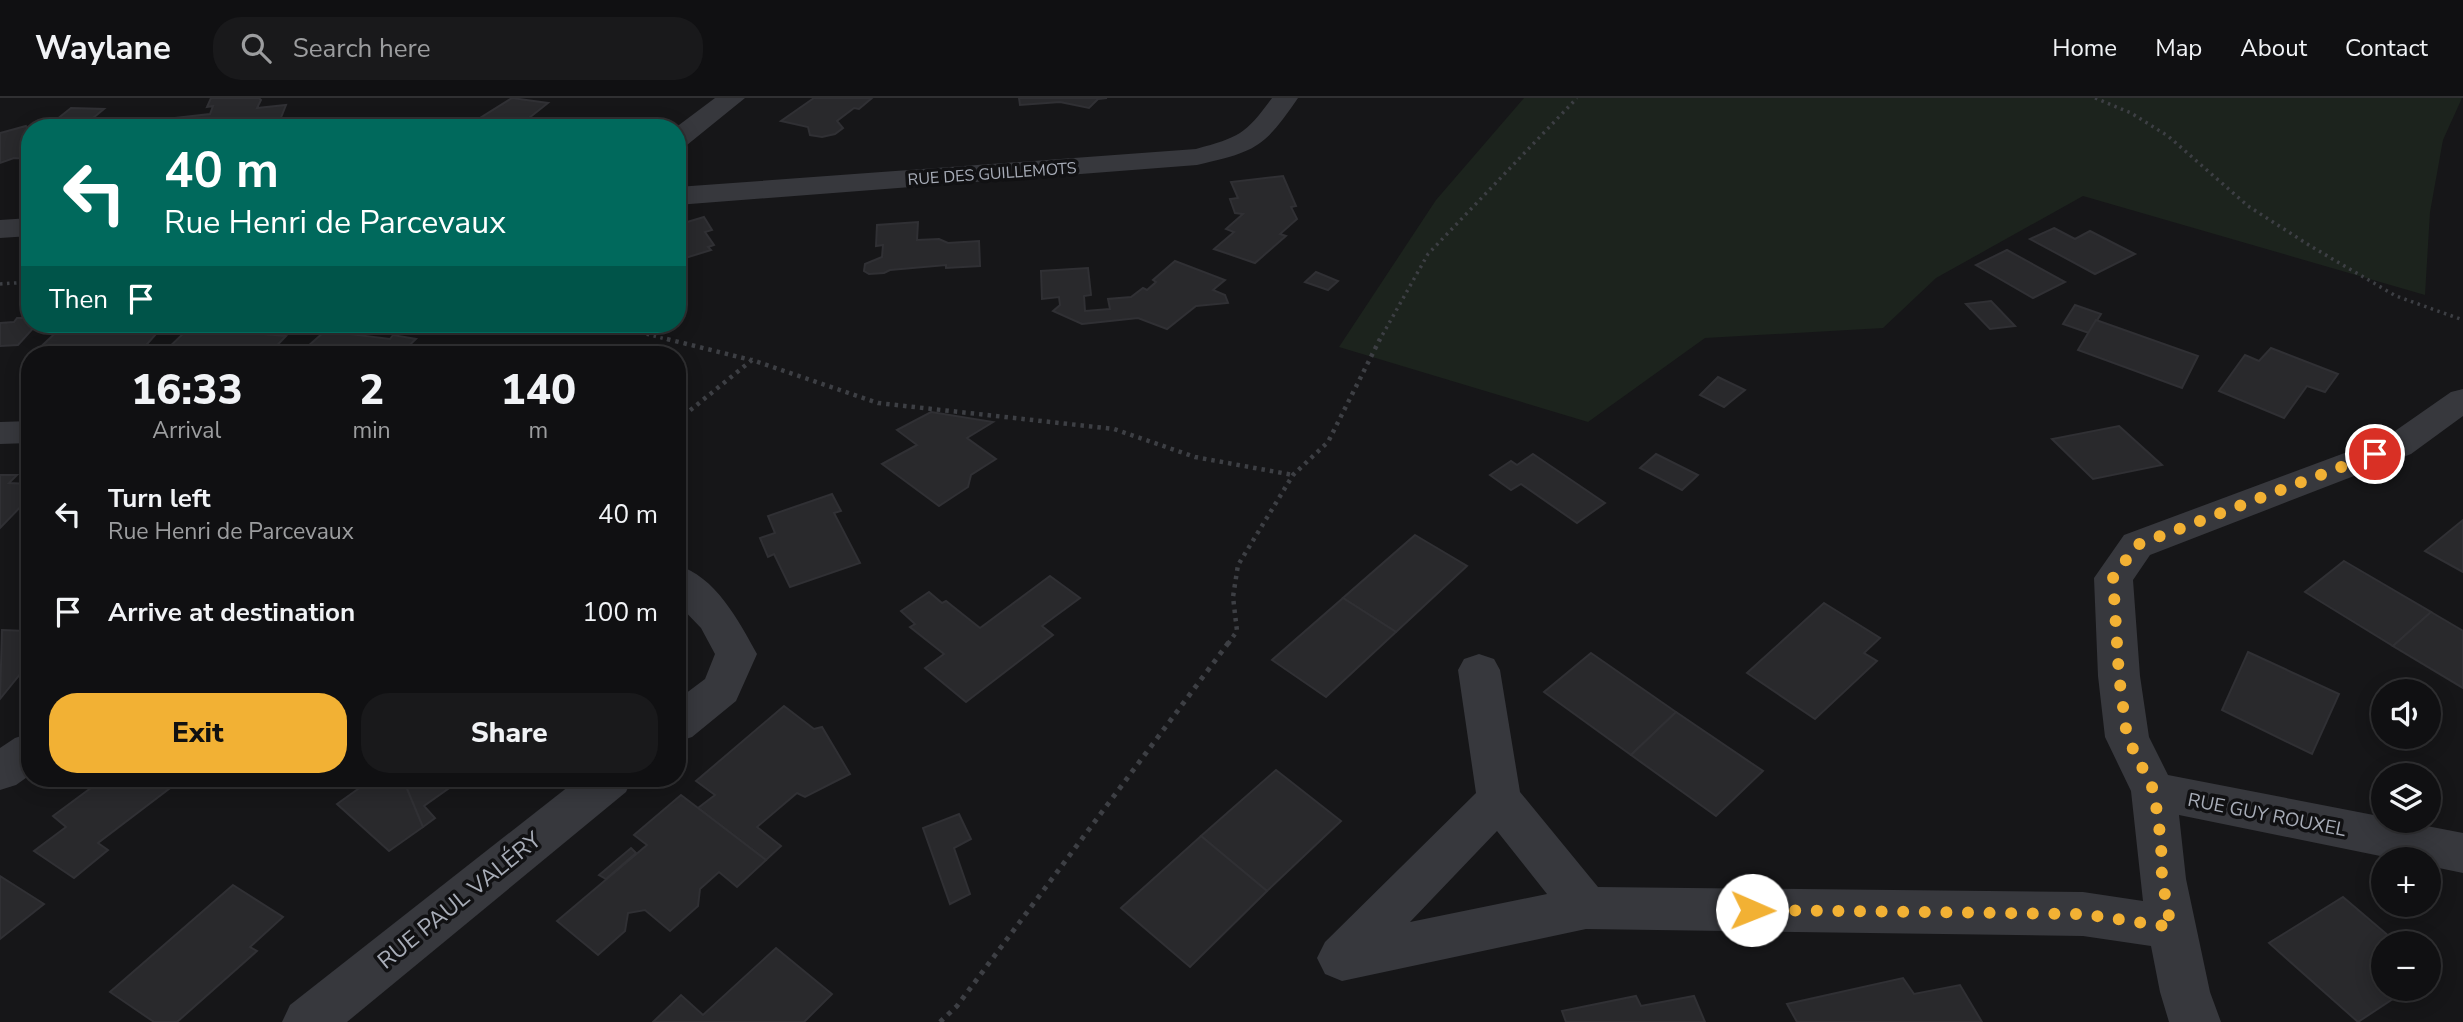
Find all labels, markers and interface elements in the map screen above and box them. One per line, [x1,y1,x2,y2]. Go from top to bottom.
search box [213,17,703,80]
text: Waylane [35,26,171,71]
icon: search [237,29,275,67]
text: Search here [293,31,431,66]
text: Home [2052,32,2117,64]
text: Map [2155,32,2202,64]
text: About [2240,32,2307,64]
text: Contact [2345,32,2428,64]
text: 40 m [164,137,279,204]
icon: left [49,147,140,238]
street label: RUE DES GUILLEMOTS [907,157,1077,191]
text: Rue Henri de Parcevaux [164,201,506,244]
icon: arrive [122,280,160,318]
text: Then [49,282,108,317]
text: 16:33 [131,362,243,419]
text: 2 [359,362,384,419]
text: 140 [501,362,576,419]
text: Arrival [152,415,221,446]
text: min [353,415,391,446]
text: m [528,415,548,446]
pin [2345,424,2405,484]
icon: arrive [2356,435,2394,473]
text: Turn left [108,481,211,516]
icon: left [49,495,87,533]
text: 40 m [598,497,658,532]
text: Rue Henri de Parcevaux [108,516,354,547]
icon: arrive [49,593,87,631]
text: Arrive at destination [108,595,355,630]
text: 100 m [582,595,658,630]
map controls [2371,679,2441,1001]
button: sound [2371,679,2441,749]
button: Exit [49,693,347,773]
button: Share [361,693,658,773]
button: layers [2371,763,2441,833]
street label: RUE GUY ROUXEL [2185,787,2349,843]
street label: RUE PAUL VALÉRY [371,824,548,976]
button: + [2371,847,2441,917]
position arrow [1715,873,1789,947]
button: − [2371,931,2441,1001]

